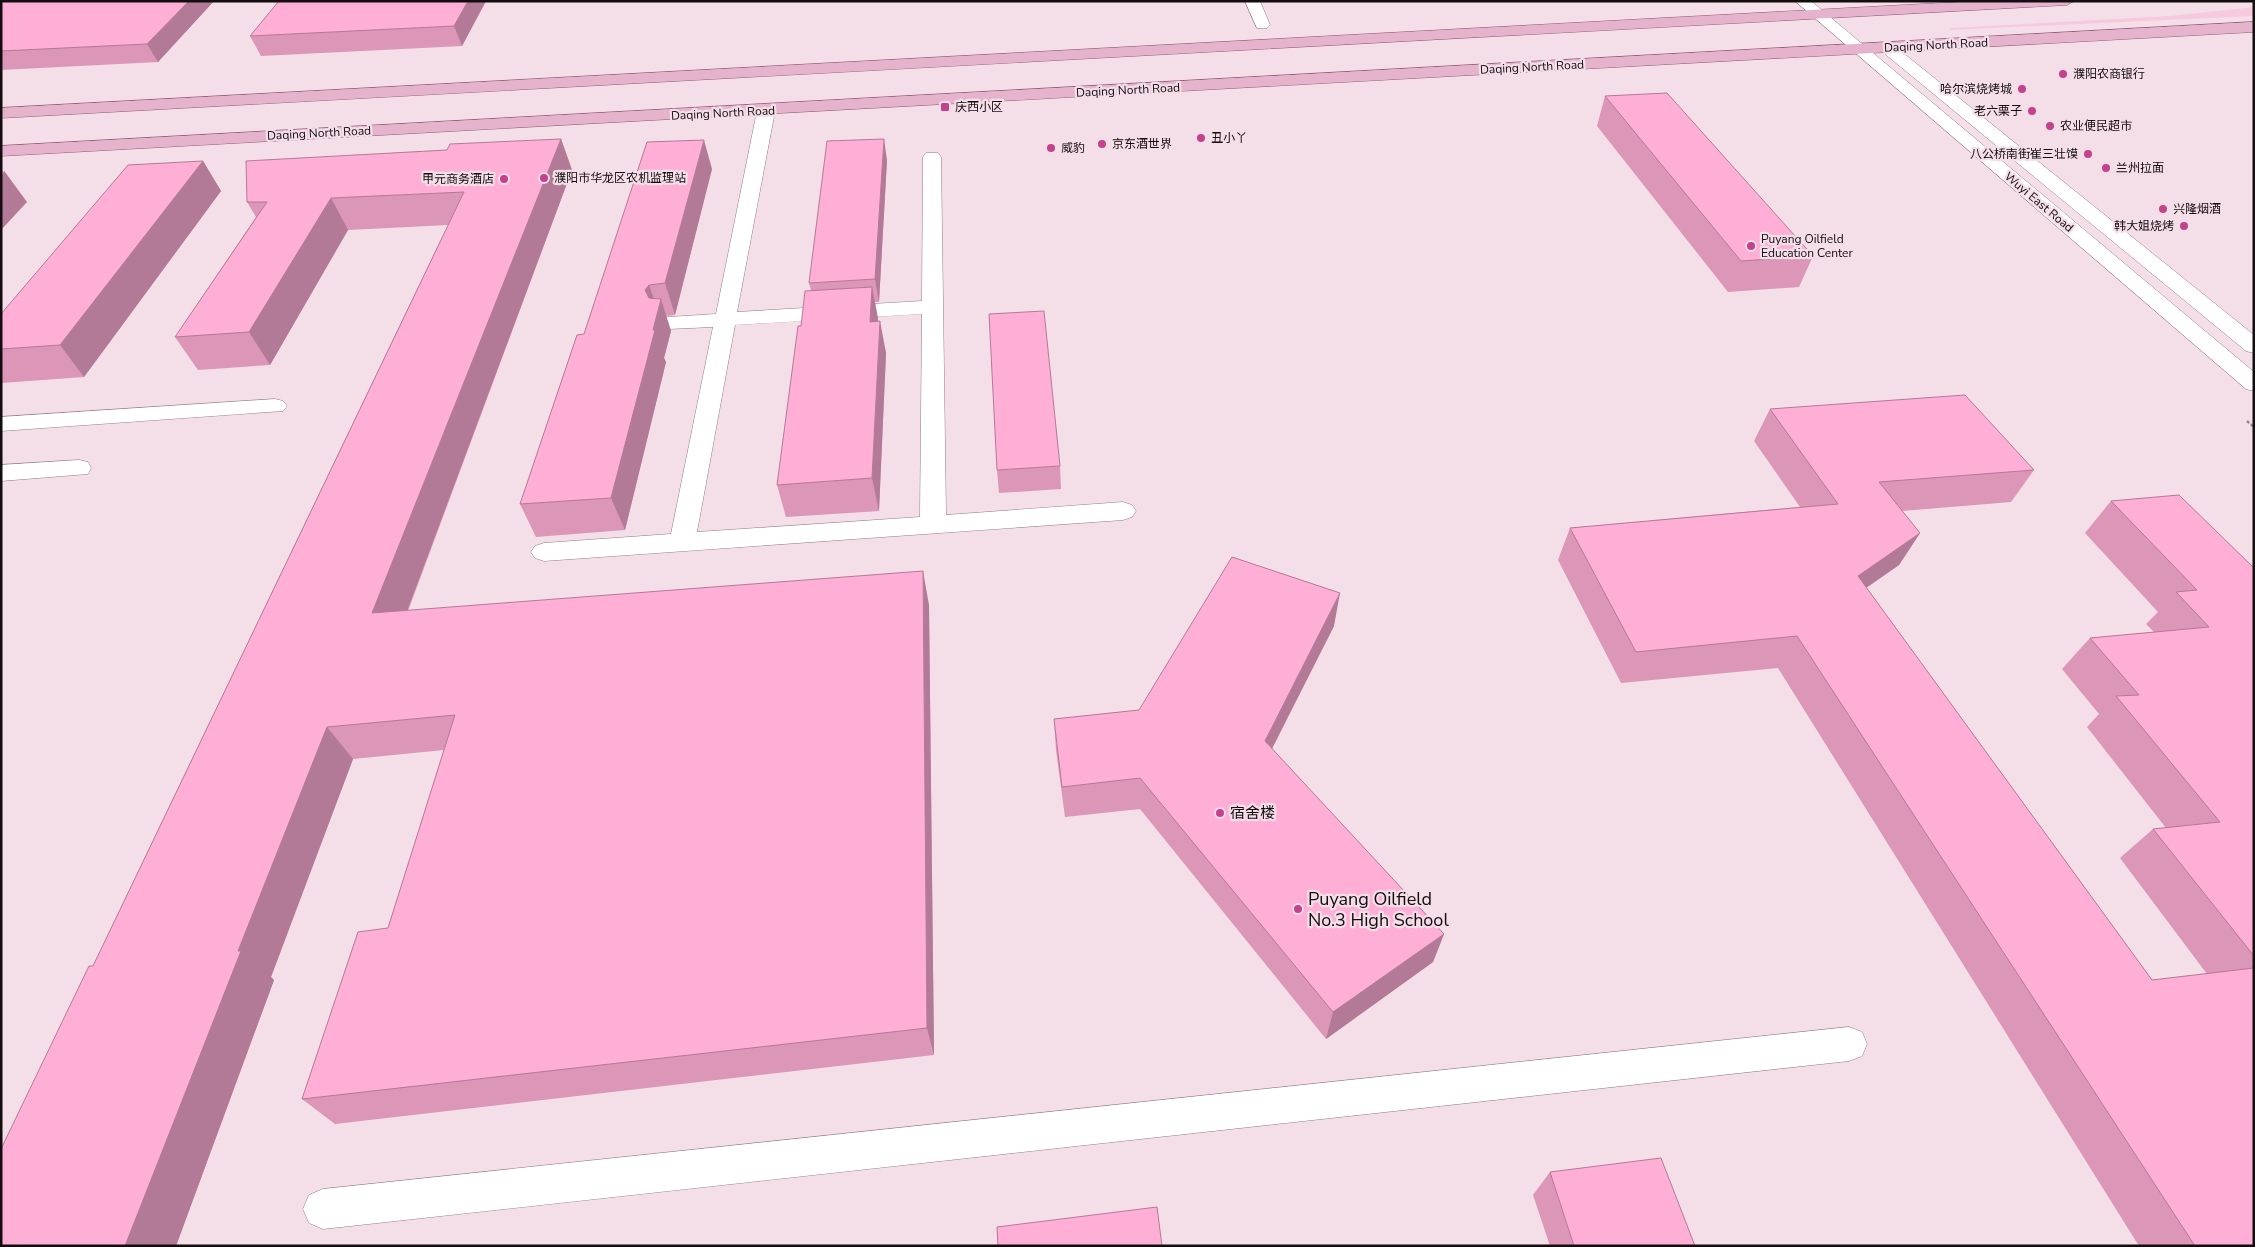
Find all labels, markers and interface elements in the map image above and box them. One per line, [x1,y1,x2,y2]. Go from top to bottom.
street label: Daqing North Road [1884,34,1988,56]
street label: Daqing North Road [1480,56,1584,78]
place label: 濮阳农商银行 [2073,66,2145,82]
marker: 濮阳农商银行 [2057,68,2069,80]
street label: Daqing North Road [1076,79,1180,101]
place label: 哈尔滨烧烤城 [1940,81,2012,97]
marker: 哈尔滨烧烤城 [2016,83,2028,95]
place label: 庆西小区 [955,99,1003,115]
marker: 庆西小区 [939,101,951,113]
street label: Daqing North Road [671,102,775,124]
place label: 老六栗子 [1974,103,2022,119]
marker: 老六栗子 [2026,105,2038,117]
place label: 农业便民超市 [2060,118,2132,134]
marker: 农业便民超市 [2044,120,2056,132]
street label: Daqing North Road [267,122,371,144]
place label: 丑小丫 [1211,130,1247,146]
marker: 丑小丫 [1195,132,1207,144]
place label: 京东酒世界 [1112,136,1172,152]
marker: 京东酒世界 [1096,138,1108,150]
place label: 威豹 [1061,140,1085,156]
marker: 威豹 [1045,142,1057,154]
place label: 八公桥南街崔三壮馍 [1970,146,2078,162]
marker: 八公桥南街崔三壮馍 [2082,148,2094,160]
place label: 兰州拉面 [2116,160,2164,176]
marker: 兰州拉面 [2100,162,2112,174]
street label: Wuyi East Road [2001,168,2077,236]
place label: 濮阳市华龙区农机监理站 [554,170,686,186]
place label: 甲元商务酒店 [422,171,494,187]
marker: 濮阳市华龙区农机监理站 [538,172,550,184]
marker: 甲元商务酒店 [498,173,510,185]
place label: 兴隆烟酒 [2173,201,2221,217]
marker: 兴隆烟酒 [2157,203,2169,215]
place label: 韩大姐烧烤 [2114,218,2174,234]
marker: 韩大姐烧烤 [2178,220,2190,232]
place label: Puyang Oilfield Education Center [1761,231,1853,261]
marker: Puyang Oilfield Education Center [1745,240,1757,252]
place label: 宿舍楼 [1230,803,1275,823]
marker: 宿舍楼 [1214,807,1226,819]
place label: Puyang Oilfield No.3 High School [1308,887,1449,932]
marker: Puyang Oilfield No.3 High School [1292,903,1304,915]

